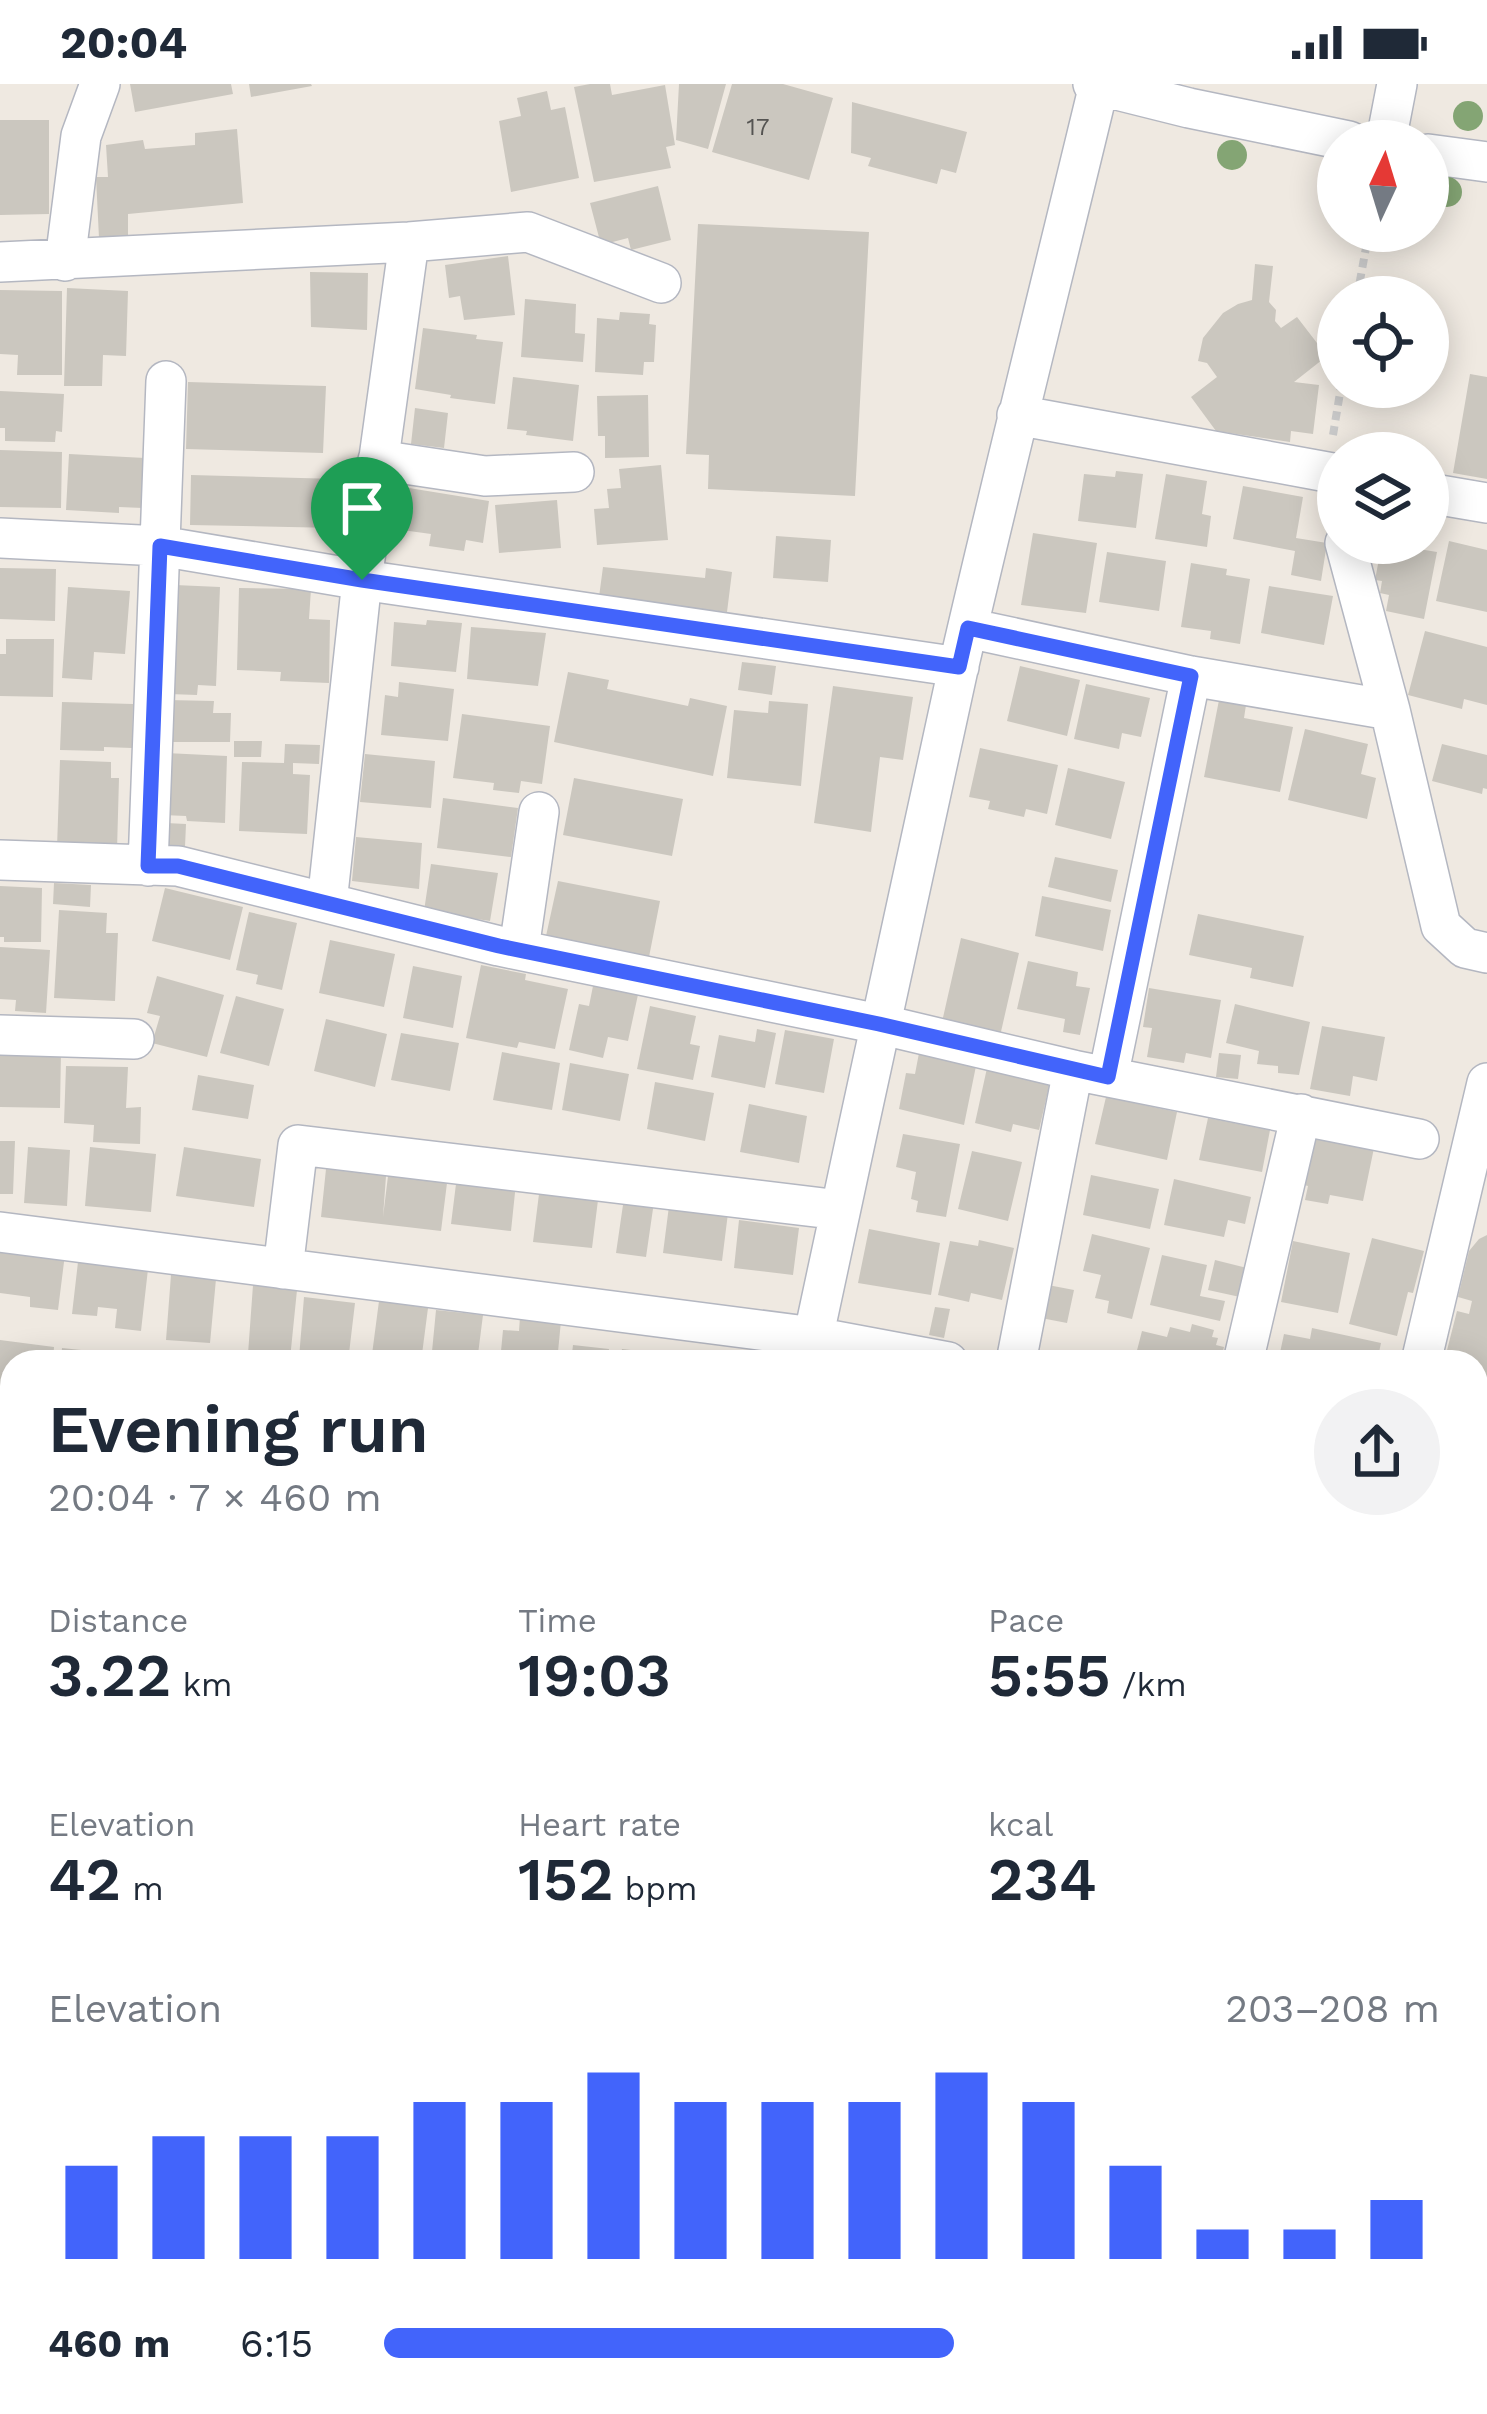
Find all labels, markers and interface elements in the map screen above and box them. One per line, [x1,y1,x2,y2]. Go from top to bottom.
text: 20:04 [60,16,187,69]
house number: 17 [747,113,769,141]
north arrow [1317,120,1449,252]
map controls [1317,120,1449,564]
button: locate [1317,276,1449,408]
button: layers [1317,432,1449,564]
pin [311,457,413,580]
icon: arrive [329,475,395,541]
button: share [1314,1389,1440,1515]
text: Evening run [48,1391,429,1468]
text: 20:04 · 7 × 460 m [48,1475,382,1520]
text: Distance [48,1601,188,1640]
text: Time [518,1601,597,1640]
text: Pace [988,1601,1064,1640]
text: 3.22 [48,1640,171,1711]
text: 19:03 [518,1640,671,1711]
text: 5:55 [988,1640,1111,1711]
text: km [171,1665,233,1704]
text: /km [1111,1665,1187,1704]
text: Elevation [48,1805,195,1844]
text: Heart rate [518,1805,681,1844]
text: kcal [988,1805,1053,1844]
text: 42 [48,1844,121,1915]
text: 152 [518,1844,613,1915]
text: 234 [988,1844,1097,1915]
text: m [121,1869,164,1908]
text: bpm [613,1869,697,1908]
text: Elevation [48,1986,222,2031]
text: 203–208 m [1225,1986,1440,2031]
text: 460 m [48,2321,170,2366]
text: 6:15 [240,2321,313,2366]

